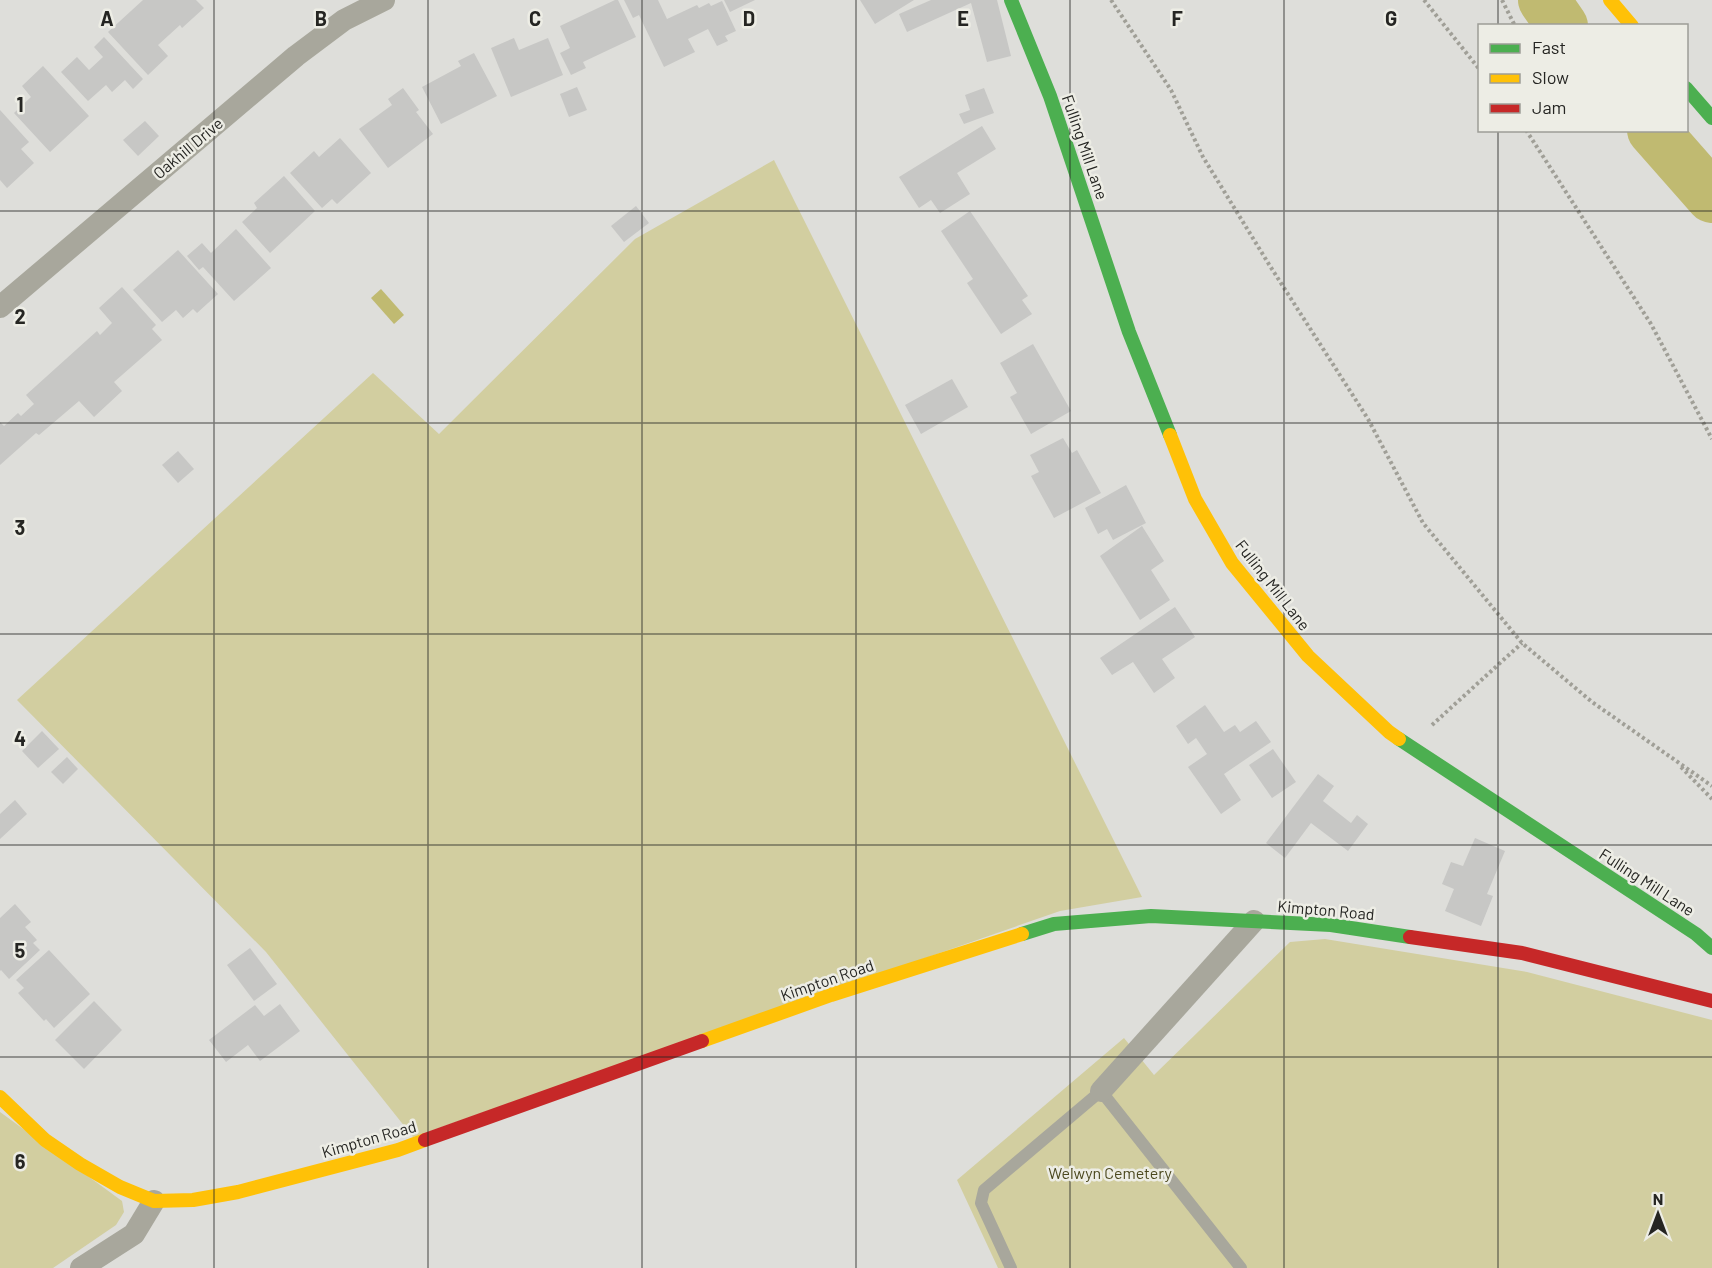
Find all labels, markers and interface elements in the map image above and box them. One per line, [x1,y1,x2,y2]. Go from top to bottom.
text: A [100,6,114,30]
text: B [315,6,327,30]
text: C [529,6,541,30]
text: D [743,6,755,30]
text: E [957,6,969,30]
text: F [1171,6,1183,30]
text: G [1385,6,1397,30]
legend [1478,24,1688,132]
text: Fast [1532,36,1566,58]
text: Slow [1532,66,1569,88]
text: 1 [16,92,24,116]
street label: Fulling Mill Lane [1059,92,1112,202]
text: Jam [1532,96,1566,118]
street label: Oakhill Drive [149,113,226,182]
text: 2 [14,304,26,328]
text: 3 [15,515,25,539]
street label: Fulling Mill Lane [1232,536,1315,634]
text: 4 [14,726,26,750]
street label: Fulling Mill Lane [1596,844,1698,919]
street label: Kimpton Road [1277,896,1375,923]
text: 5 [15,938,26,962]
street label: Kimpton Road [778,955,876,1004]
street label: Kimpton Road [319,1116,418,1161]
text: 6 [15,1149,26,1173]
park label: Welwyn Cemetery [1048,1163,1172,1182]
north arrow [1628,1184,1688,1244]
text: N [1653,1189,1663,1208]

